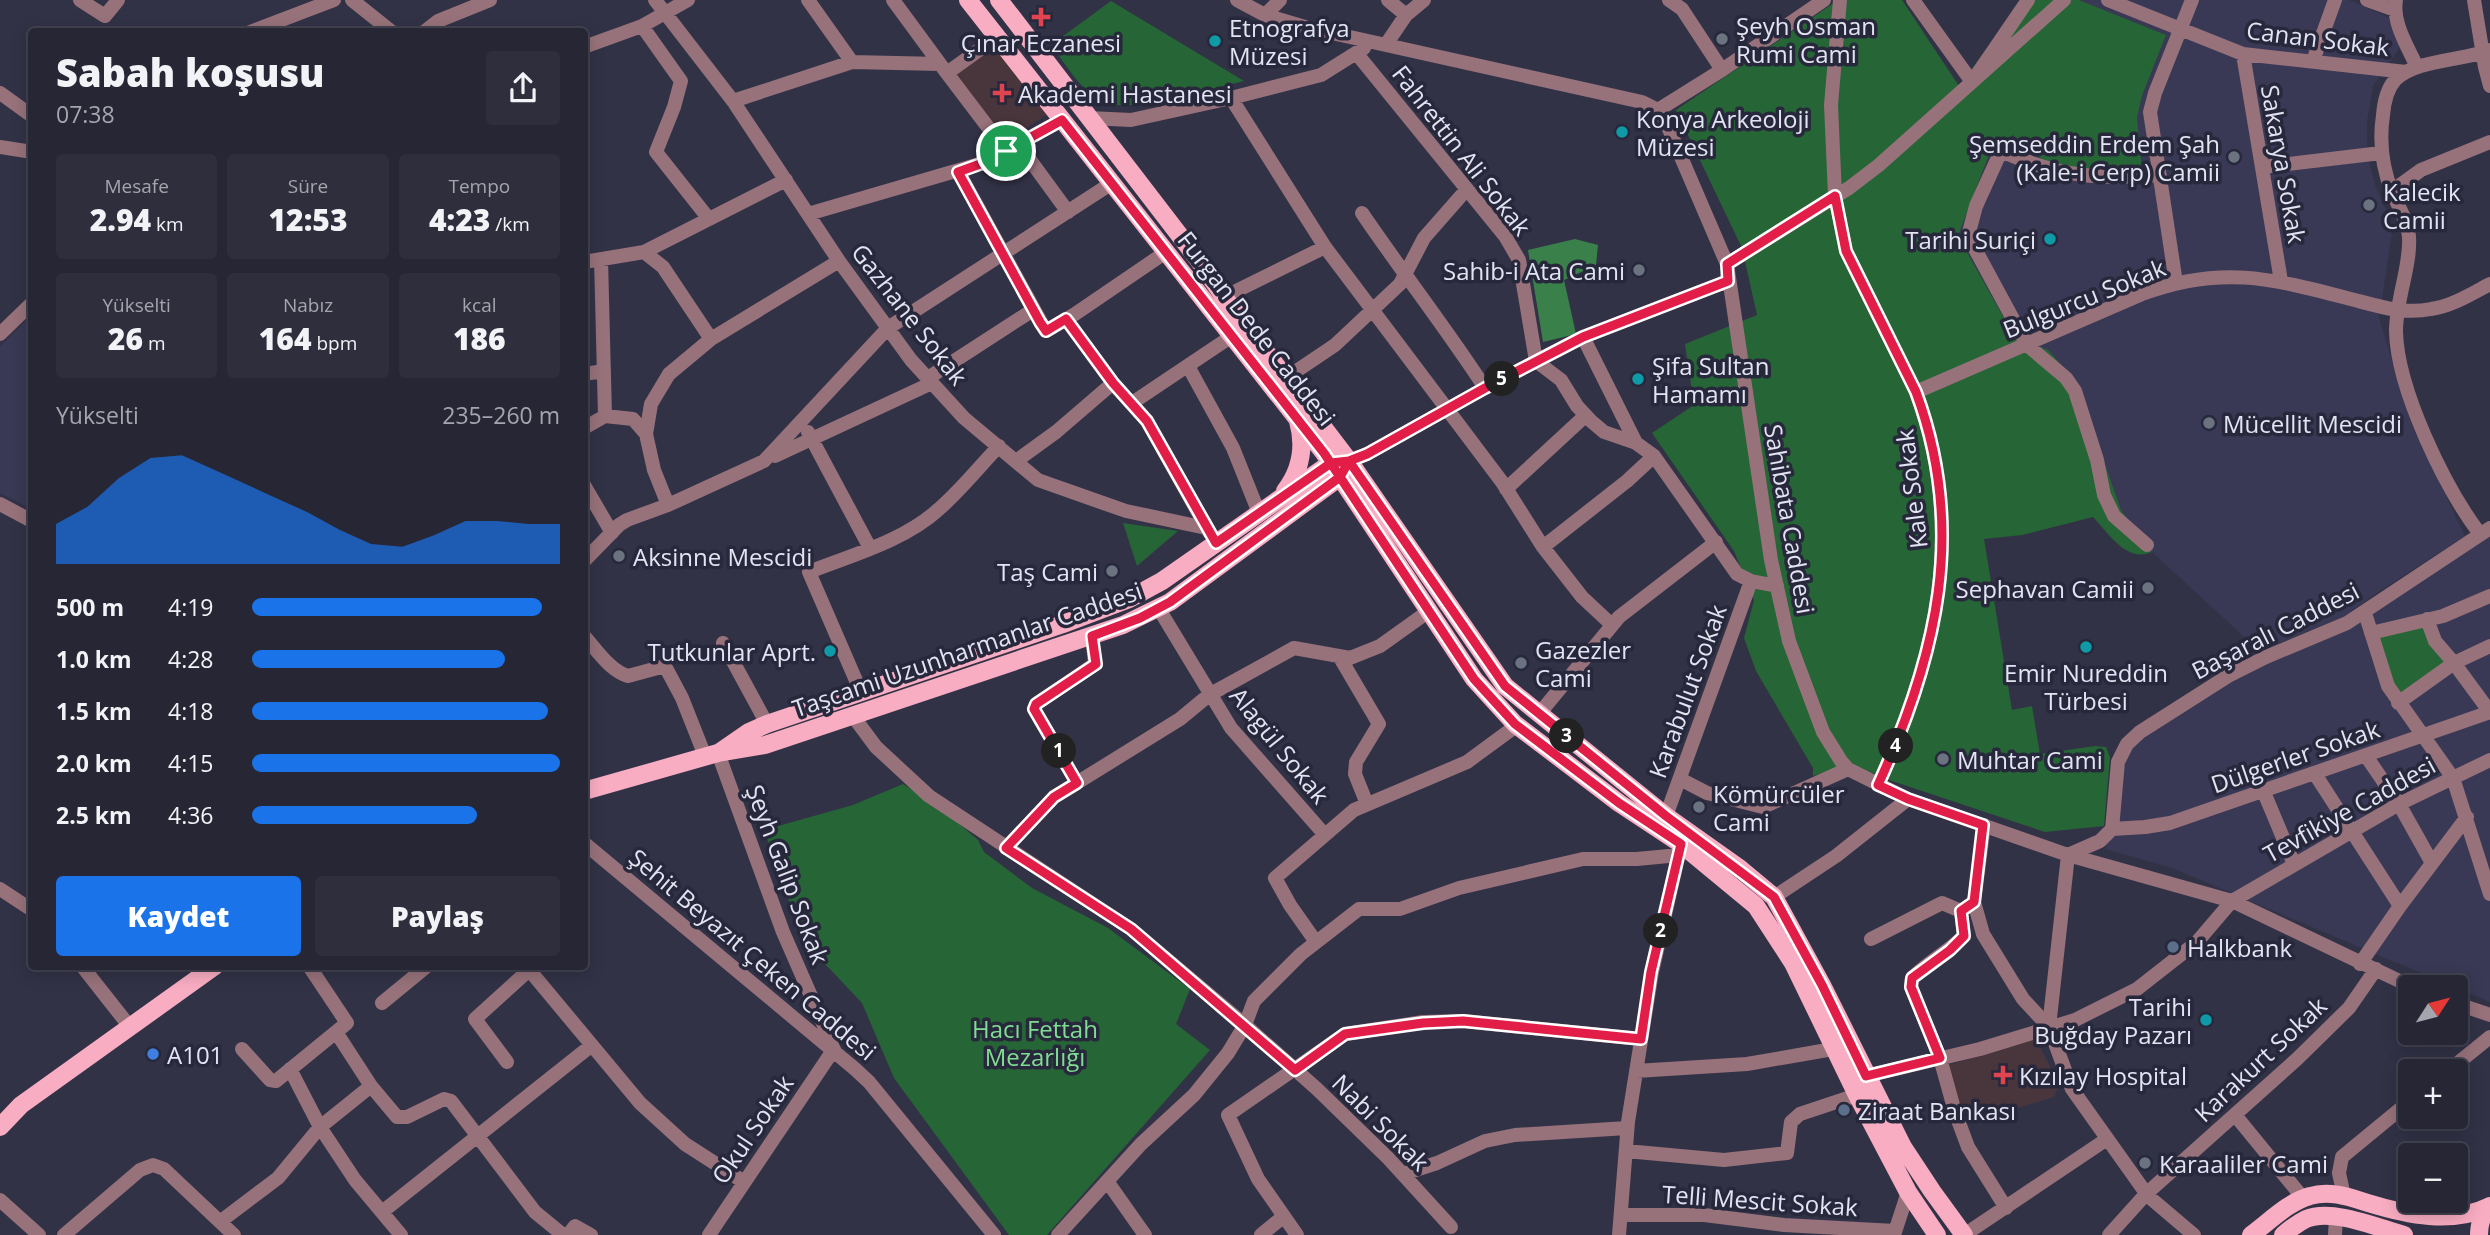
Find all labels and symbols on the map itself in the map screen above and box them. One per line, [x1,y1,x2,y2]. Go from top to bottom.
marker: Çınar Eczanesi [1033,9,1049,25]
place label: Şeyh Osman Rumi Cami [1736,9,1876,70]
place label: Etnografya Müzesi [1229,11,1350,72]
street label: Canan Sokak [2245,13,2392,63]
place label: Çınar Eczanesi [961,26,1121,59]
marker: Şeyh Osman Rumi Cami [1714,31,1730,47]
marker: Etnografya Müzesi [1207,33,1223,49]
street label: Fahrettin Ali Sokak [1385,58,1539,242]
place label: Akademi Hastanesi [1018,77,1232,110]
street label: Sakarya Sokak [2254,82,2314,246]
marker: Akademi Hastanesi [992,83,1012,103]
place label: Konya Arkeoloji Müzesi [1636,102,1810,163]
pin [976,121,1036,181]
marker: Konya Arkeoloji Müzesi [1614,124,1630,140]
place label: Şemseddin Erdem Şah (Kale-i Cerp) Camii [1969,127,2220,188]
marker: Şemseddin Erdem Şah (Kale-i Cerp) Camii [2226,149,2242,165]
place label: Kalecik Camii [2383,175,2461,236]
marker: Kalecik Camii [2361,197,2377,213]
place label: Tarihi Suriçi [1905,223,2036,256]
street label: Furgan Dede Caddesi [1171,224,1343,432]
marker: Tarihi Suriçi [2042,231,2058,247]
street label: Gazhane Sokak [844,237,976,392]
street label: Bulgurcu Sokak [1998,250,2170,346]
place label: Sahib-i Ata Cami [1443,254,1625,287]
marker: Sahib-i Ata Cami [1631,262,1647,278]
place label: Şifa Sultan Hamamı [1652,349,1769,410]
pin: 5 [1484,362,1520,396]
marker: Şifa Sultan Hamamı [1630,371,1646,387]
place label: Mücellit Mescidi [2223,407,2402,440]
marker: Mücellit Mescidi [2201,415,2217,431]
street label: Sahibata Caddesi [1757,421,1823,617]
street label: Kale Sokak [1887,427,1935,551]
place label: Aksinne Mescidi [633,540,812,573]
marker: Aksinne Mescidi [611,548,627,564]
place label: Taş Cami [997,555,1098,588]
marker: Taş Cami [1104,563,1120,579]
place label: Sephavan Camii [1956,572,2134,605]
street label: Taşcami Uzunharmanlar Caddesi [788,574,1146,724]
street label: Başaralı Caddesi [2186,574,2364,686]
marker: Sephavan Camii [2140,580,2156,596]
street label: Karabulut Sokak [1640,599,1734,782]
place label: Gazezler Cami [1535,633,1631,694]
place label: Tutkunlar Aprt. [647,635,816,668]
marker: Emir Nureddin Türbesi [2078,639,2094,655]
marker: Tutkunlar Aprt. [822,643,838,659]
marker: Gazezler Cami [1513,655,1529,671]
place label: Emir Nureddin Türbesi [2004,656,2168,717]
street label: Alagül Sokak [1223,680,1337,810]
street label: Dülgerler Sokak [2206,712,2384,800]
pin: 3 [1550,718,1584,754]
pin: 4 [1878,728,1913,764]
pin: 1 [1042,734,1076,768]
place label: Muhtar Cami [1957,743,2103,776]
street label: Tevfikiye Caddesi [2257,748,2441,870]
marker: Muhtar Cami [1935,751,1951,767]
place label: Kömürcüler Cami [1713,777,1845,838]
street label: Şeyh Galip Sokak [739,780,838,969]
marker: Kömürcüler Cami [1691,799,1707,815]
street label: Şehit Beyazıt Çeken Caddesi [622,841,884,1067]
pin: 2 [1644,914,1678,948]
place label: Halkbank [2187,931,2292,964]
marker: Halkbank [2165,939,2181,955]
north arrow [2398,975,2468,1045]
street label: Karakurt Sokak [2187,989,2333,1129]
place label: Tarihi Buğday Pazarı [2034,990,2192,1051]
park label: Hacı Fettah Mezarlığı [972,1012,1098,1073]
marker: Tarihi Buğday Pazarı [2198,1012,2214,1028]
place label: A101 [167,1038,223,1071]
marker: A101 [145,1046,161,1062]
place label: Kızılay Hospital [2019,1059,2187,1092]
marker: Kızılay Hospital [1993,1065,2013,1085]
street label: Nabi Sokak [1325,1066,1437,1178]
street label: Okul Sokak [704,1068,801,1190]
place label: Ziraat Bankası [1858,1094,2016,1127]
marker: Ziraat Bankası [1836,1102,1852,1118]
place label: Karaaliler Cami [2159,1147,2328,1180]
marker: Karaaliler Cami [2137,1155,2153,1171]
street label: Telli Mescit Sokak [1661,1177,1859,1223]

